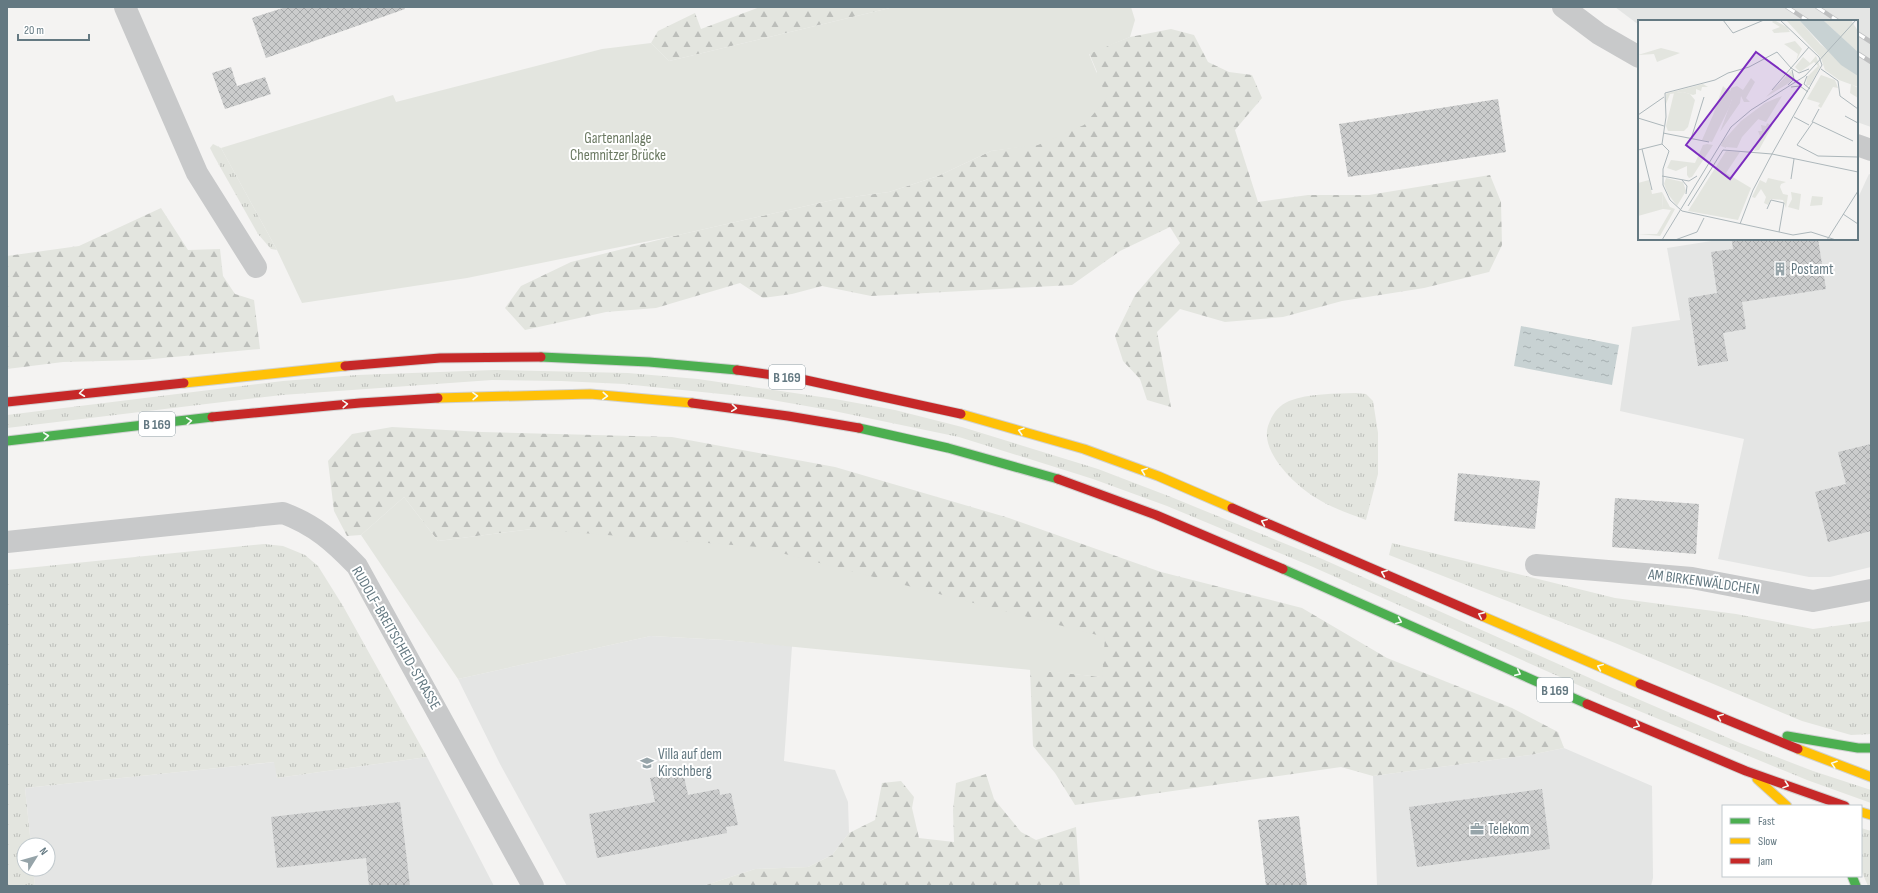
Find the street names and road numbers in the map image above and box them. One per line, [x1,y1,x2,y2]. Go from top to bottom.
road number: B 169 [769,365,805,389]
road number: B 169 [139,412,175,436]
street label: RUDOLF-BREITSCHEID-STRASSE [347,563,445,713]
street label: AM BIRKENWÄLDCHEN [1646,565,1761,599]
road number: B 169 [1537,678,1573,702]

